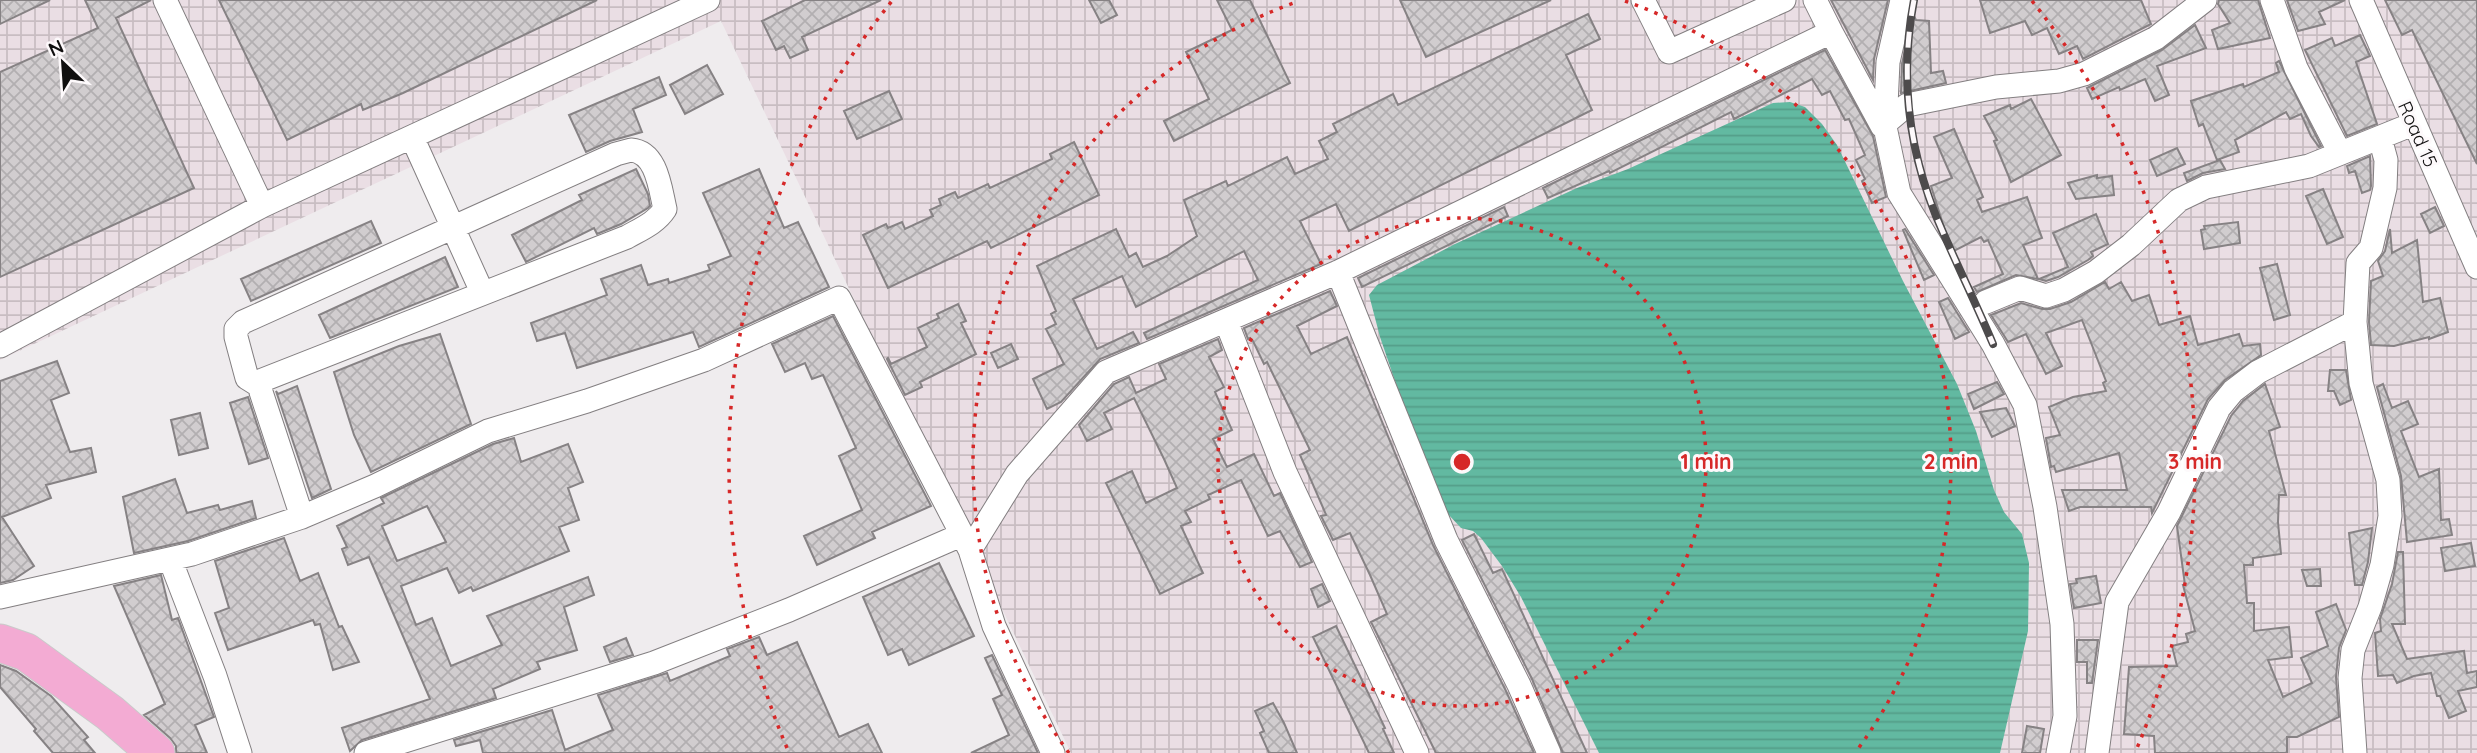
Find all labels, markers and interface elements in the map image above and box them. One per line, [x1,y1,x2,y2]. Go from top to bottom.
north arrow [28,28,98,98]
text: N [44,34,67,61]
street label: Road 15 [2393,97,2443,171]
text: 1 min [1681,448,1731,474]
text: 2 min [1924,448,1978,474]
text: 3 min [2168,448,2222,474]
centre of rings [1450,450,1474,474]

